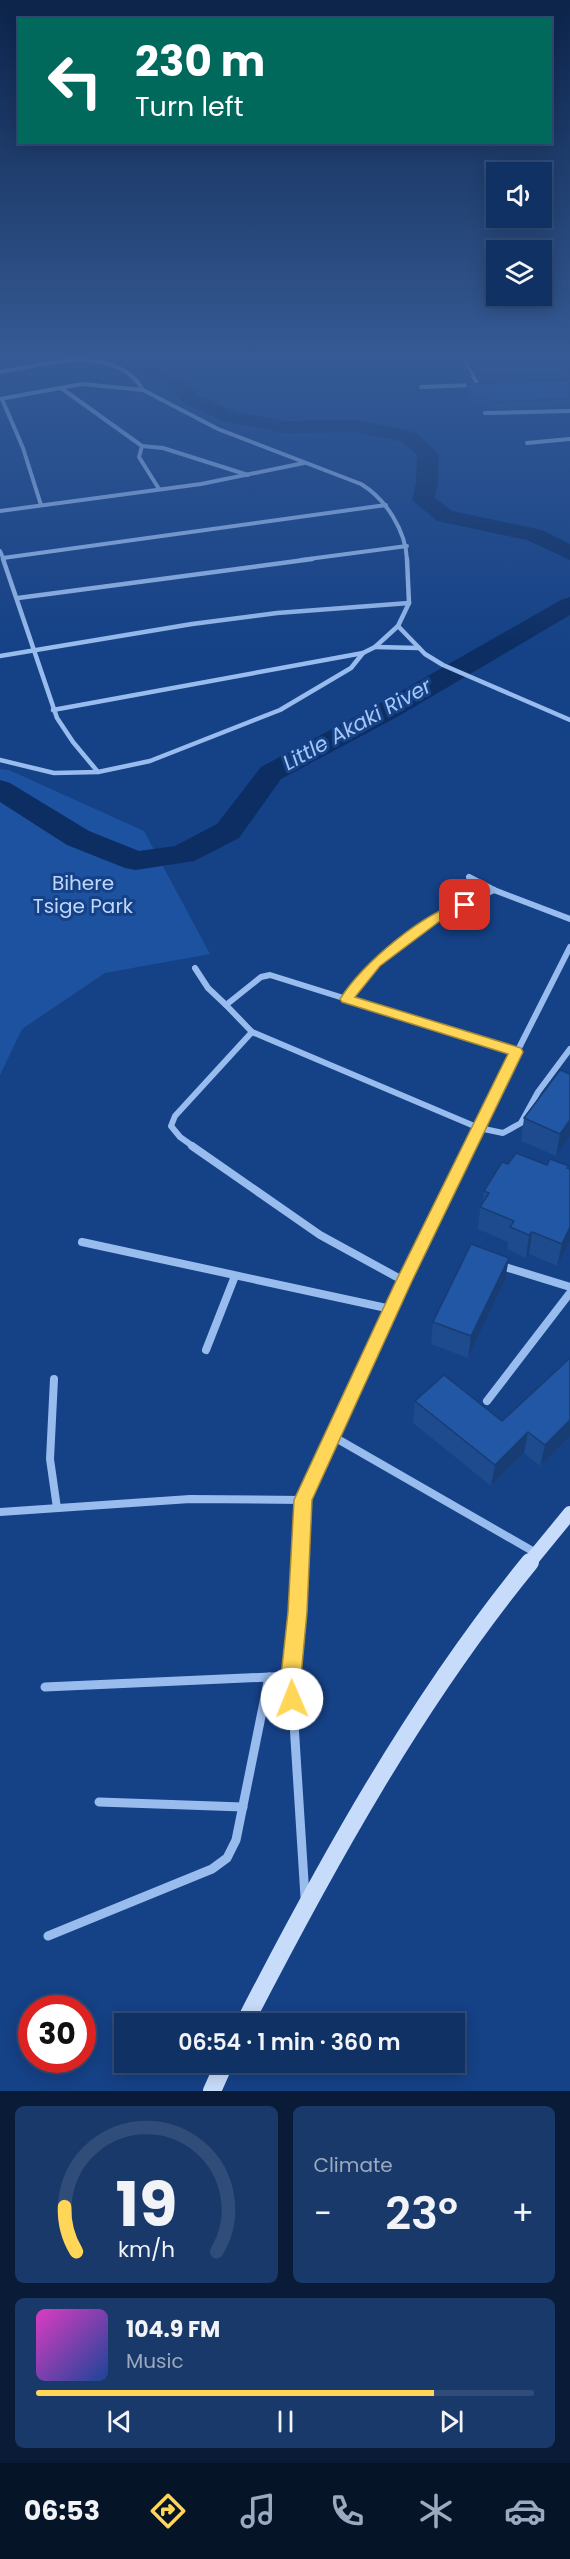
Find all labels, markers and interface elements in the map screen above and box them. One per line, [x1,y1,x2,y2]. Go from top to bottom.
text: 230 m [135,32,265,91]
icon: left [36,42,114,120]
text: Turn left [135,88,244,125]
map controls [486,162,552,306]
button: sound [486,162,552,228]
button: layers [486,240,552,306]
water label: Little Akaki River [277,671,438,777]
park label: Bihere Tsige Park [33,869,134,920]
pin [439,879,490,930]
icon: arrive [448,888,481,921]
position arrow [260,1667,324,1731]
speed limit sign: 30 [18,1995,96,2073]
text: 06:54 · 1 min · 360 m [178,2027,401,2058]
text: Climate [314,2151,393,2179]
text: 19 [115,2160,177,2248]
text: 23° [385,2182,458,2245]
text: − [314,2190,332,2237]
text: + [511,2190,534,2237]
text: km/h [118,2234,175,2265]
text: 104.9 FM [126,2314,220,2345]
text: Music [126,2347,184,2375]
icon: previous [103,2405,136,2438]
icon: pause [269,2405,302,2438]
icon: next [435,2405,468,2438]
icon: directions [147,2490,189,2532]
icon: music [237,2490,279,2532]
icon: phone [326,2490,368,2532]
icon: climate [415,2490,457,2532]
icon: car [504,2490,546,2532]
text: 06:53 [24,2492,100,2529]

